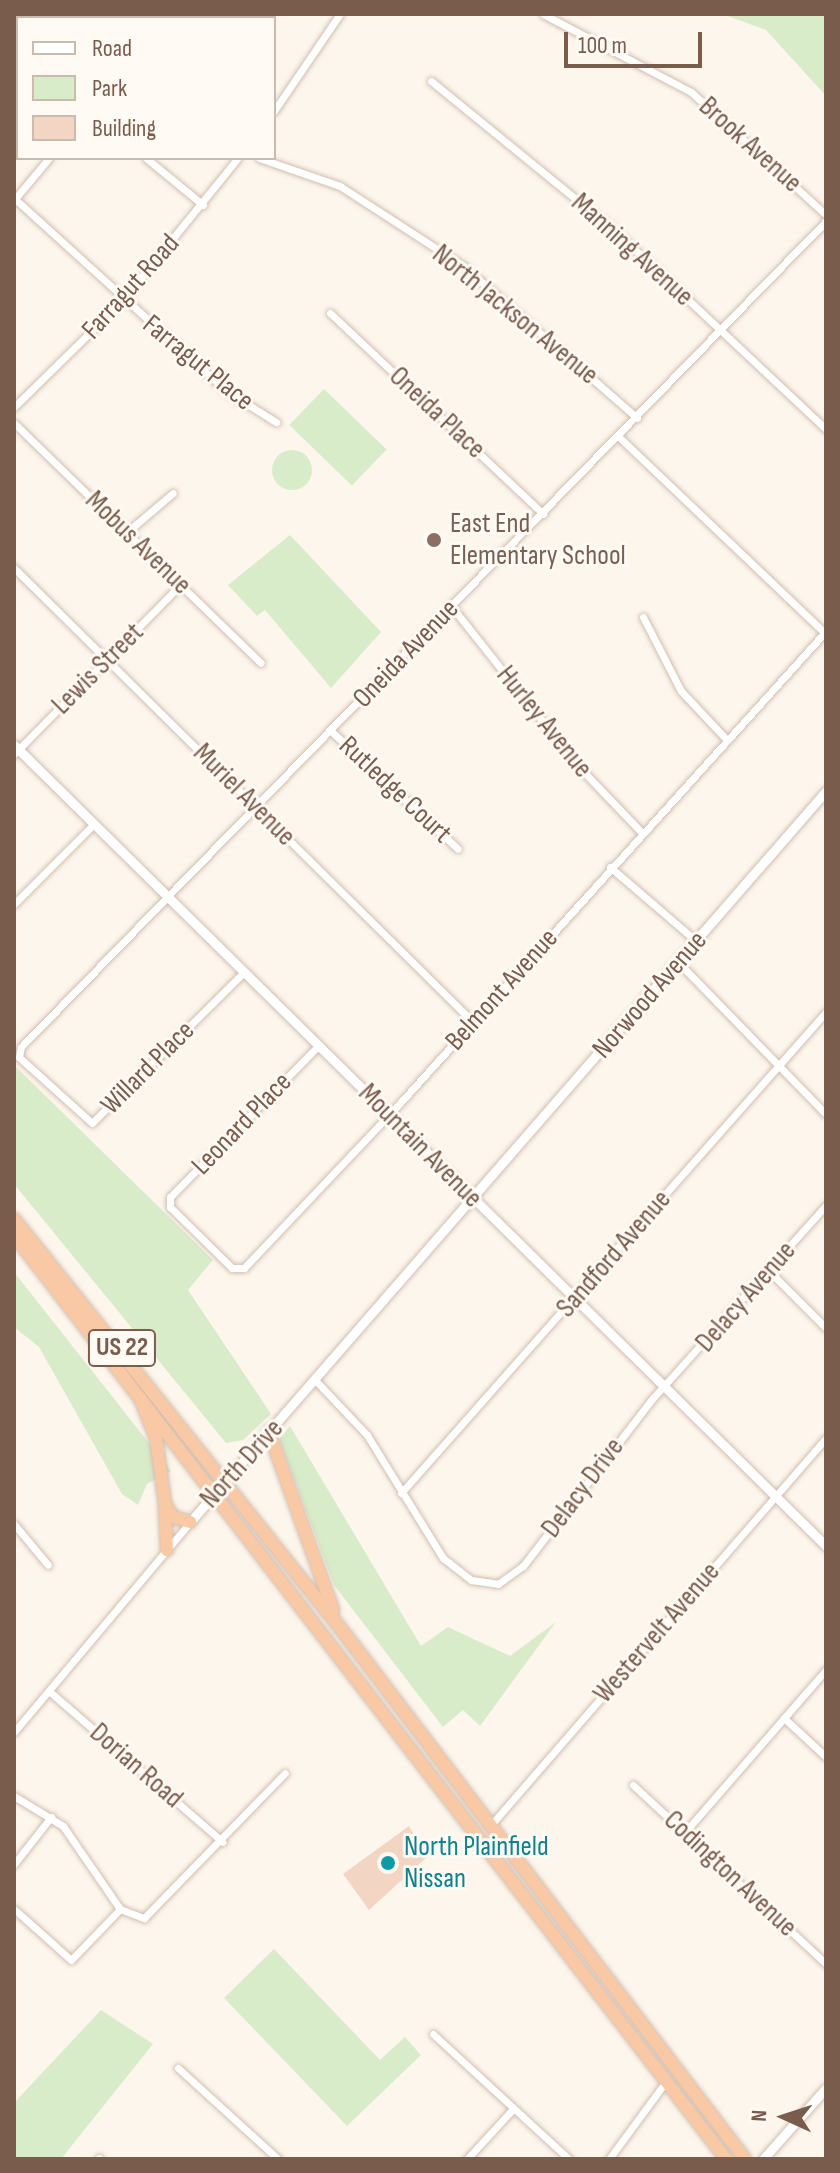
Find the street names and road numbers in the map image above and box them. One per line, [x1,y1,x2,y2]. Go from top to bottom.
street label: Brook Avenue [692,90,808,200]
street label: Manning Avenue [564,186,700,314]
street label: Farragut Road [75,228,187,346]
street label: North Jackson Avenue [425,238,605,392]
street label: Farragut Place [136,308,260,418]
street label: Oneida Place [382,360,492,466]
street label: Mobus Avenue [78,484,198,602]
street label: Oneida Avenue [346,593,466,715]
street label: Lewis Street [45,616,151,722]
street label: Hurley Avenue [489,659,599,785]
street label: Rutledge Court [332,729,458,851]
street label: Muriel Avenue [186,737,302,853]
street label: Belmont Avenue [439,922,565,1058]
street label: Norwood Avenue [586,924,714,1066]
street label: Willard Place [94,1014,202,1122]
street label: Leonard Place [185,1066,299,1182]
street label: Mountain Avenue [351,1077,489,1215]
street label: Sandford Avenue [550,1183,678,1325]
street label: Delacy Avenue [689,1235,803,1359]
road number: US 22 [86,1326,158,1370]
street label: North Drive [193,1413,291,1515]
street label: Delacy Drive [535,1431,631,1545]
street label: Westervelt Avenue [587,1556,727,1710]
street label: Dorian Road [83,1716,189,1816]
street label: Codington Avenue [656,1804,804,1944]

